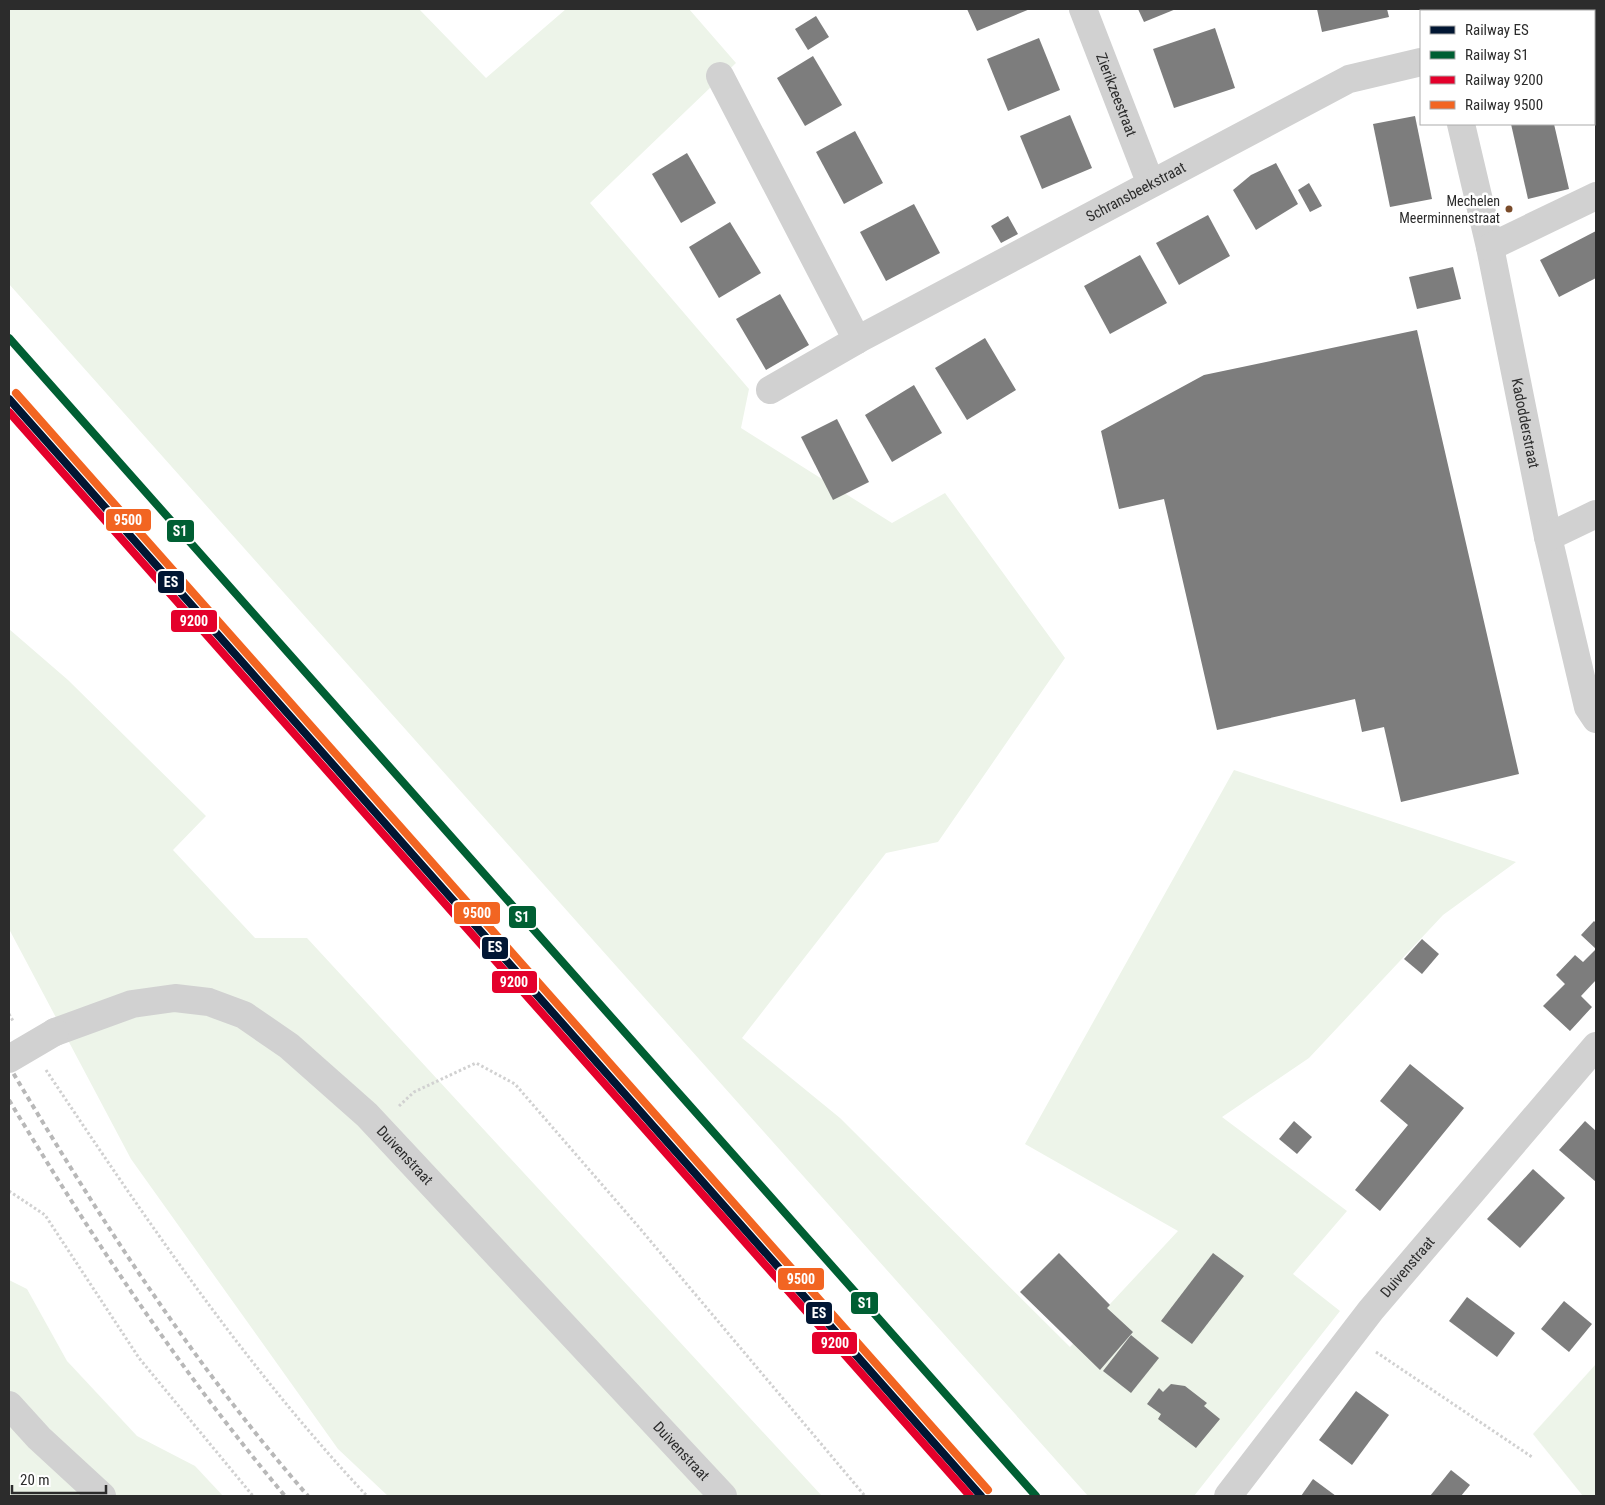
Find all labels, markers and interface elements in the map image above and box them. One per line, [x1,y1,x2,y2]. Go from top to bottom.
legend [1420,10,1595,125]
text: Railway ES [1465,21,1529,39]
text: Railway S1 [1465,46,1529,64]
street label: Zierikzeestraat [1092,50,1141,139]
text: Railway 9200 [1465,71,1543,89]
text: Railway 9500 [1465,96,1543,114]
street label: Schransbeekstraat [1083,158,1189,226]
place label: Mechelen Meerminnenstraat [1399,193,1500,226]
marker: Mechelen Meerminnenstraat [1504,204,1514,214]
street label: Kadodderstraat [1507,377,1543,470]
line badge: 9500 [105,508,152,532]
text: 9500 [114,512,142,528]
line badge: S1 [166,519,195,543]
text: S1 [173,523,187,539]
line badge: ES [157,570,185,594]
text: ES [164,574,179,590]
line badge: 9200 [170,609,218,633]
text: 9200 [180,613,208,629]
line badge: 9500 [453,901,501,925]
text: 9500 [463,905,491,921]
line badge: S1 [508,905,537,929]
text: S1 [515,909,529,925]
line badge: ES [481,936,509,960]
text: ES [488,939,503,955]
line badge: 9200 [491,970,538,994]
text: 9200 [500,974,528,990]
street label: Duivenstraat [373,1122,437,1189]
street label: Duivenstraat [1377,1233,1439,1301]
line badge: 9500 [777,1267,825,1291]
text: 9500 [787,1271,815,1287]
line badge: S1 [850,1291,879,1315]
text: S1 [858,1295,872,1311]
line badge: ES [805,1301,833,1325]
text: ES [812,1305,827,1321]
line badge: 9200 [811,1331,858,1355]
text: 9200 [821,1335,849,1351]
street label: Duivenstraat [649,1418,713,1485]
scale bar [12,1462,106,1494]
text: 20 m [20,1471,50,1489]

